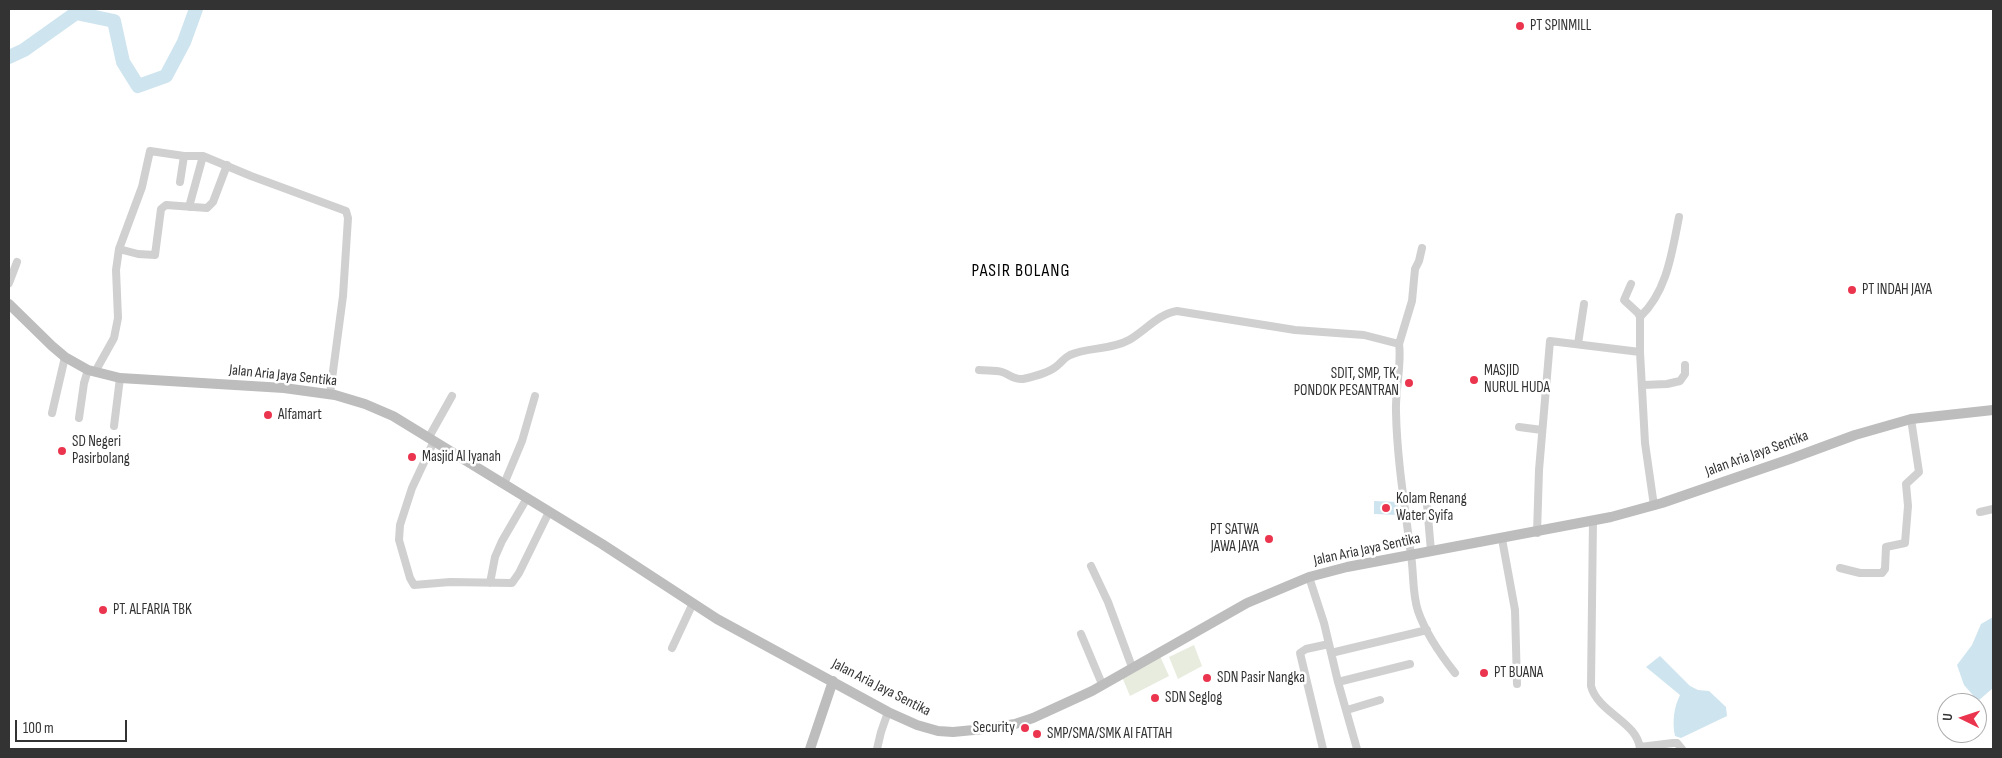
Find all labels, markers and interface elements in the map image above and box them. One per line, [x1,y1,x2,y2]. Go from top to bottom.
place label: PT SPINMILL [1530,17,1591,35]
marker: PT SPINMILL [1514,20,1526,32]
district label: PASIR BOLANG [970,260,1072,282]
place label: PT INDAH JAYA [1862,281,1932,299]
marker: PT INDAH JAYA [1846,284,1858,296]
street label: Jalan Aria Jaya Sentika [228,361,338,391]
place label: MASJID NURUL HUDA [1484,362,1550,397]
place label: SDIT, SMP, TK, PONDOK PESANTRAN [1294,365,1399,400]
marker: MASJID NURUL HUDA [1468,374,1480,386]
marker: SDIT, SMP, TK, PONDOK PESANTRAN [1403,377,1415,389]
place label: Alfamart [278,406,322,424]
marker: Alfamart [262,409,274,421]
street label: Jalan Aria Jaya Sentika [1703,427,1811,481]
place label: SD Negeri Pasirbolang [72,433,130,468]
marker: SD Negeri Pasirbolang [56,445,68,457]
place label: Masjid Al Iyanah [422,448,501,466]
marker: Masjid Al Iyanah [406,451,418,463]
place label: Kolam Renang Water Syifa [1396,490,1467,525]
marker: Kolam Renang Water Syifa [1380,502,1392,514]
place label: PT SATWA JAWA JAYA [1210,521,1259,556]
street label: Jalan Aria Jaya Sentika [1312,530,1422,570]
marker: PT SATWA JAWA JAYA [1263,533,1275,545]
place label: PT. ALFARIA TBK [113,601,192,619]
marker: PT. ALFARIA TBK [97,604,109,616]
street label: Jalan Aria Jaya Sentika [829,655,933,721]
place label: PT BUANA [1494,664,1543,682]
marker: PT BUANA [1478,667,1490,679]
place label: SDN Pasir Nangka [1217,669,1305,687]
marker: SDN Pasir Nangka [1201,672,1213,684]
place label: SDN Seglog [1165,689,1222,707]
marker: SDN Seglog [1149,692,1161,704]
north arrow [1937,693,1987,743]
scale bar [18,710,130,742]
text: U [1939,713,1956,721]
text: 100 m [23,719,54,738]
place label: Security [973,719,1015,737]
marker: Security [1019,722,1031,734]
place label: SMP/SMA/SMK Al FATTAH [1047,725,1172,743]
marker: SMP/SMA/SMK Al FATTAH [1031,728,1043,740]

